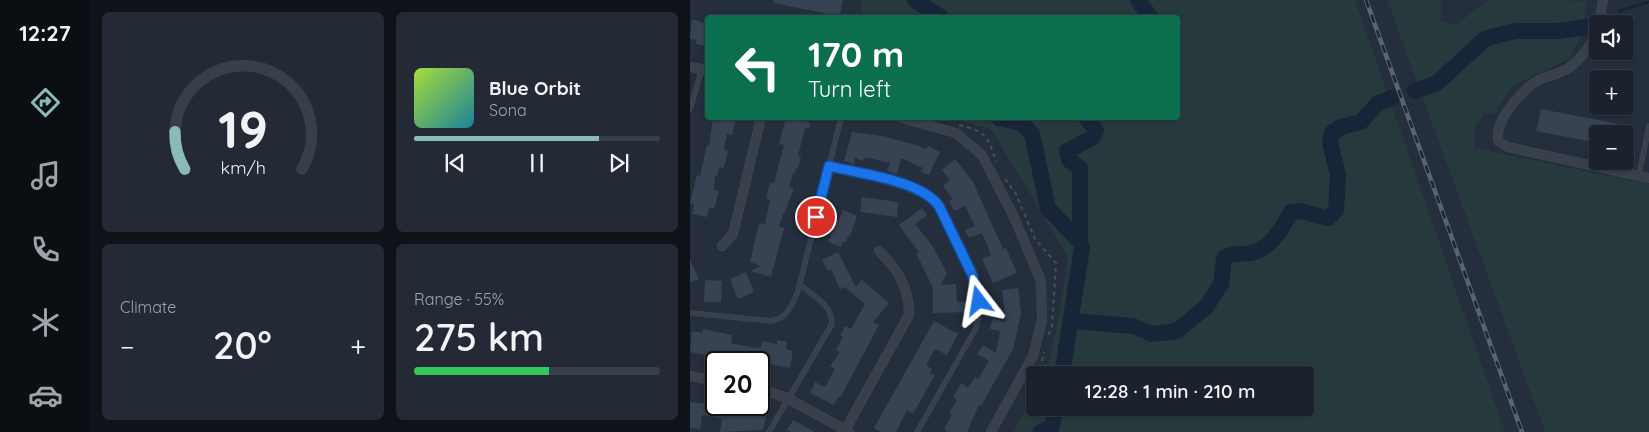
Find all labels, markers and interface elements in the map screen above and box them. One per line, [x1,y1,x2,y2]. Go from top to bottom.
map controls [1589,15,1634,170]
button: sound [1589,15,1634,60]
text: 12:27 [19,19,71,47]
text: 170 m [808,32,904,76]
icon: left [725,35,790,100]
button: + [1589,70,1634,115]
text: Turn left [808,75,891,103]
text: Blue Orbit [489,76,581,100]
icon: directions [28,85,63,120]
text: 19 [218,96,268,161]
text: Sona [489,100,527,120]
button: − [1589,125,1634,170]
icon: previous [441,149,469,177]
icon: pause [523,149,551,177]
icon: next [605,149,633,177]
text: km/h [220,156,266,178]
icon: music [28,158,63,193]
pin [795,196,837,238]
icon: arrive [802,203,830,231]
icon: phone [28,232,63,267]
position arrow [952,274,1004,326]
text: Range · 55% [414,289,504,309]
text: Climate [120,297,176,317]
icon: climate [28,305,63,340]
text: 275 km [414,313,544,361]
text: 20° [213,321,272,369]
text: − [120,329,135,364]
text: + [350,329,366,364]
speed limit sign: 20 [705,351,770,416]
icon: car [28,378,63,413]
text: 12:28 · 1 min · 210 m [1085,379,1255,403]

